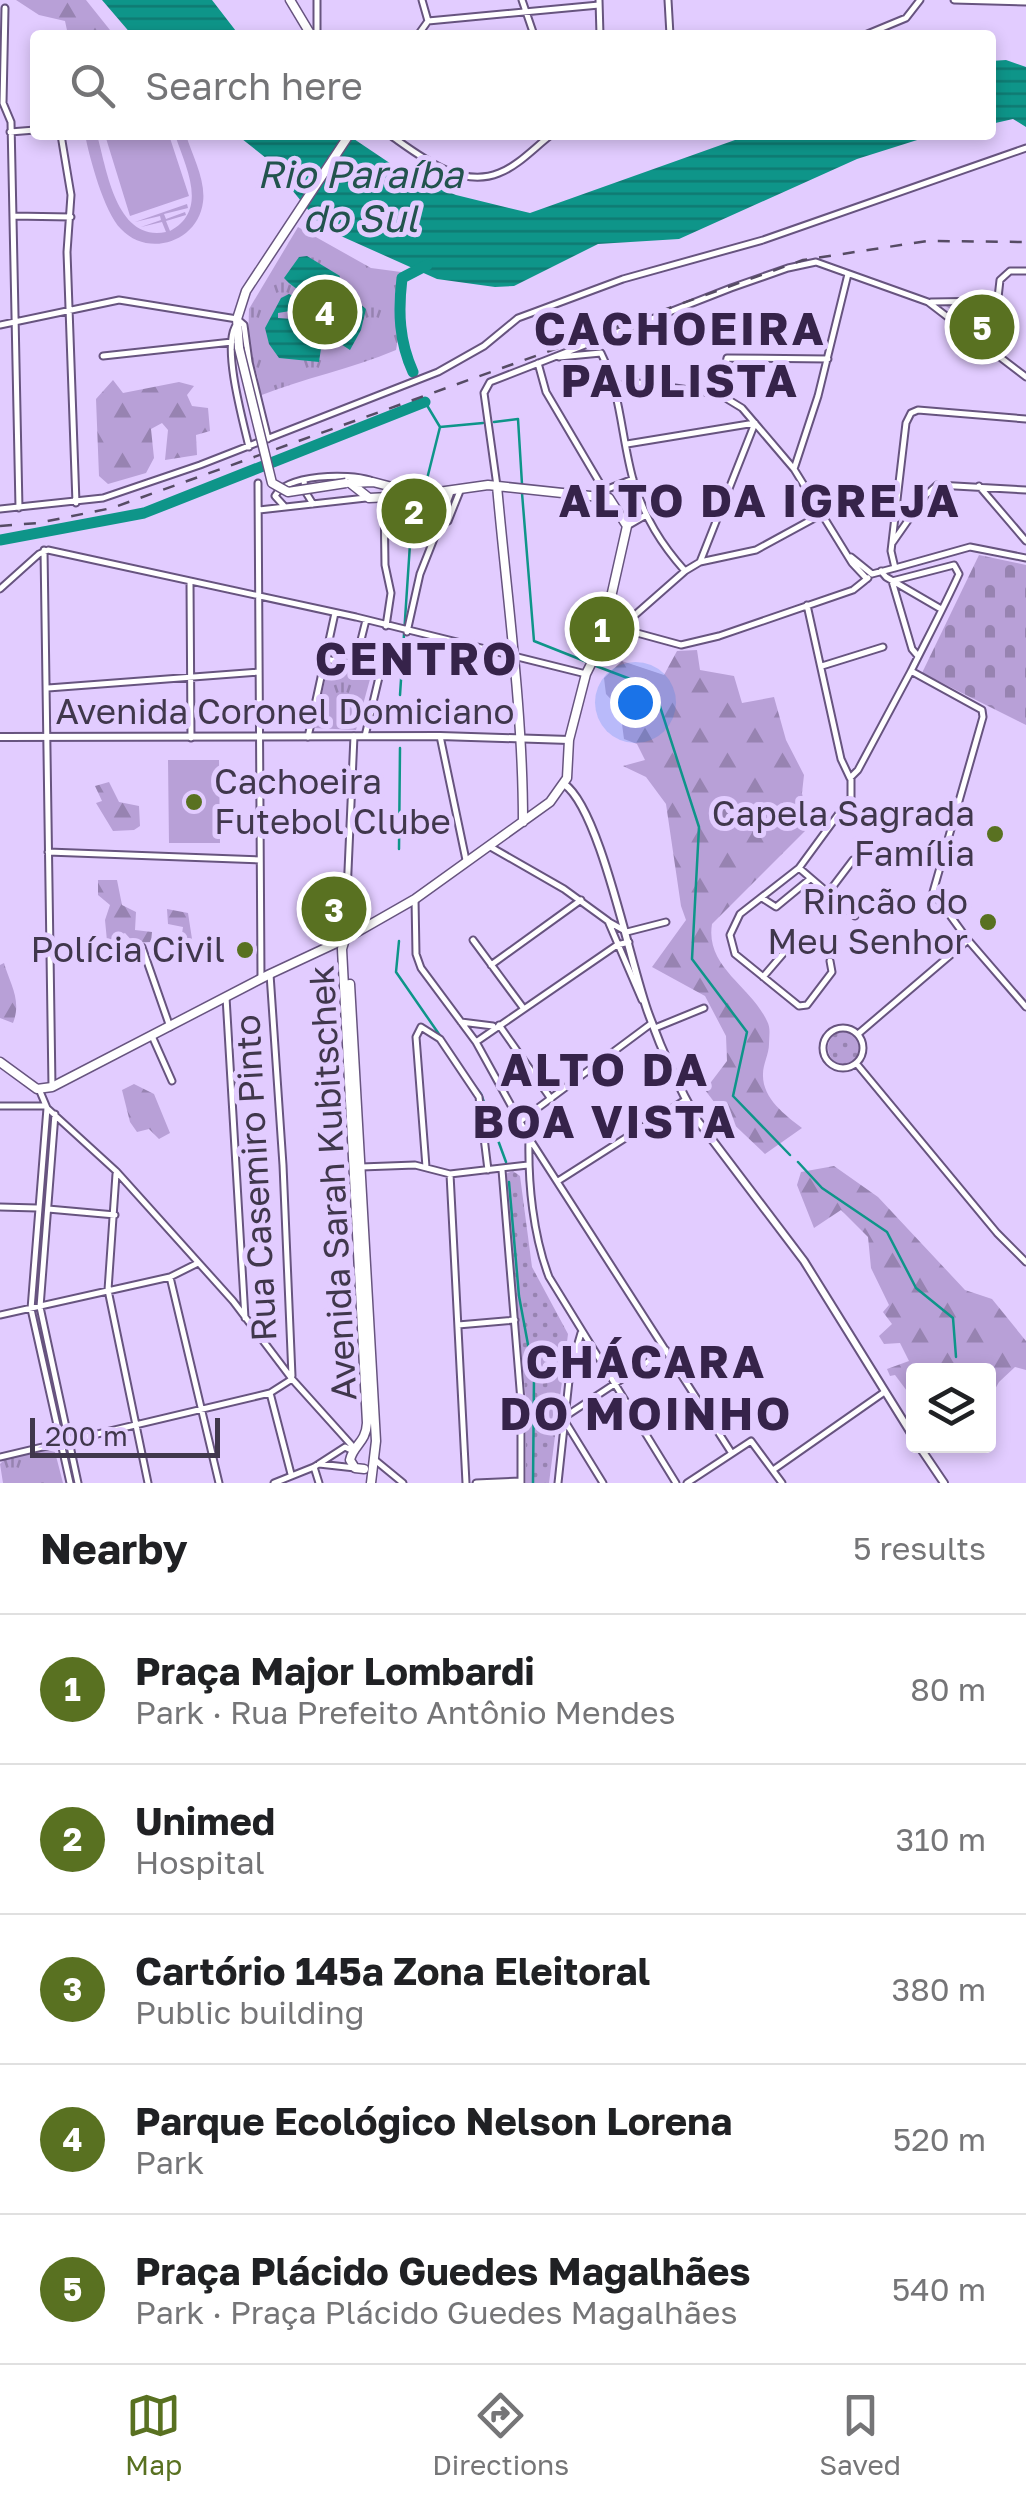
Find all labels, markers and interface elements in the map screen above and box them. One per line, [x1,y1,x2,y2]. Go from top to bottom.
search box [30,30,996,140]
icon: search [65,58,120,113]
text: Search here [145,63,363,108]
water label: Rio Paraíba do Sul [257,151,465,240]
pin: 4 [292,274,358,350]
pin: 5 [950,290,1014,364]
district label: CACHOEIRA PAULISTA [534,301,826,407]
district label: ALTO DA IGREJA [559,473,961,527]
pin: 2 [382,474,446,548]
pin: 1 [570,592,634,666]
district label: CENTRO [315,631,519,685]
your location [610,677,661,728]
street label: Avenida Coronel Domiciano [56,690,515,732]
place label: Cachoeira Futebol Clube [214,760,451,842]
marker: Cachoeira Futebol Clube [183,791,205,813]
place label: Capela Sagrada Família [712,792,975,874]
marker: Capela Sagrada Família [984,823,1006,845]
pin: 3 [302,872,366,946]
place label: Rincão do Meu Senhor [767,880,968,962]
marker: Rincão do Meu Senhor [977,911,999,933]
place label: Polícia Civil [31,928,225,970]
marker: Polícia Civil [234,939,256,961]
street label: Avenida Sarah Kubitschek [300,964,364,1402]
street label: Rua Casemiro Pinto [225,1014,285,1342]
district label: ALTO DA BOA VISTA [472,1042,738,1148]
district label: CHÁCARA DO MOINHO [499,1334,793,1440]
map controls [906,1363,996,1453]
button: layers [906,1363,996,1453]
scale bar [30,1413,220,1458]
text: 200 m [45,1419,128,1452]
text: Nearby [40,1523,188,1573]
text: 5 results [853,1529,986,1567]
text: Praça Major Lombardi [135,1648,535,1693]
text: 1 [64,1670,81,1708]
text: 80 m [910,1670,986,1708]
text: Park · Rua Prefeito Antônio Mendes [135,1693,676,1731]
text: Unimed [135,1798,275,1843]
text: 2 [63,1820,82,1858]
text: 310 m [896,1820,986,1858]
text: Hospital [135,1843,265,1881]
text: Cartório 145ª Zona Eleitoral [135,1948,650,1993]
text: 3 [63,1970,82,2008]
text: 380 m [892,1970,986,2008]
text: Public building [135,1993,364,2031]
text: Parque Ecológico Nelson Lorena [135,2098,732,2143]
text: 4 [62,2120,83,2158]
text: 520 m [893,2120,986,2158]
text: Park [135,2143,204,2181]
text: Praça Plácido Guedes Magalhães [135,2248,751,2293]
text: 5 [63,2270,82,2308]
text: 540 m [892,2270,986,2308]
text: Park · Praça Plácido Guedes Magalhães [135,2293,737,2331]
tab: Map [125,2388,182,2481]
tab: Directions [432,2388,569,2481]
tab: Saved [819,2388,901,2481]

